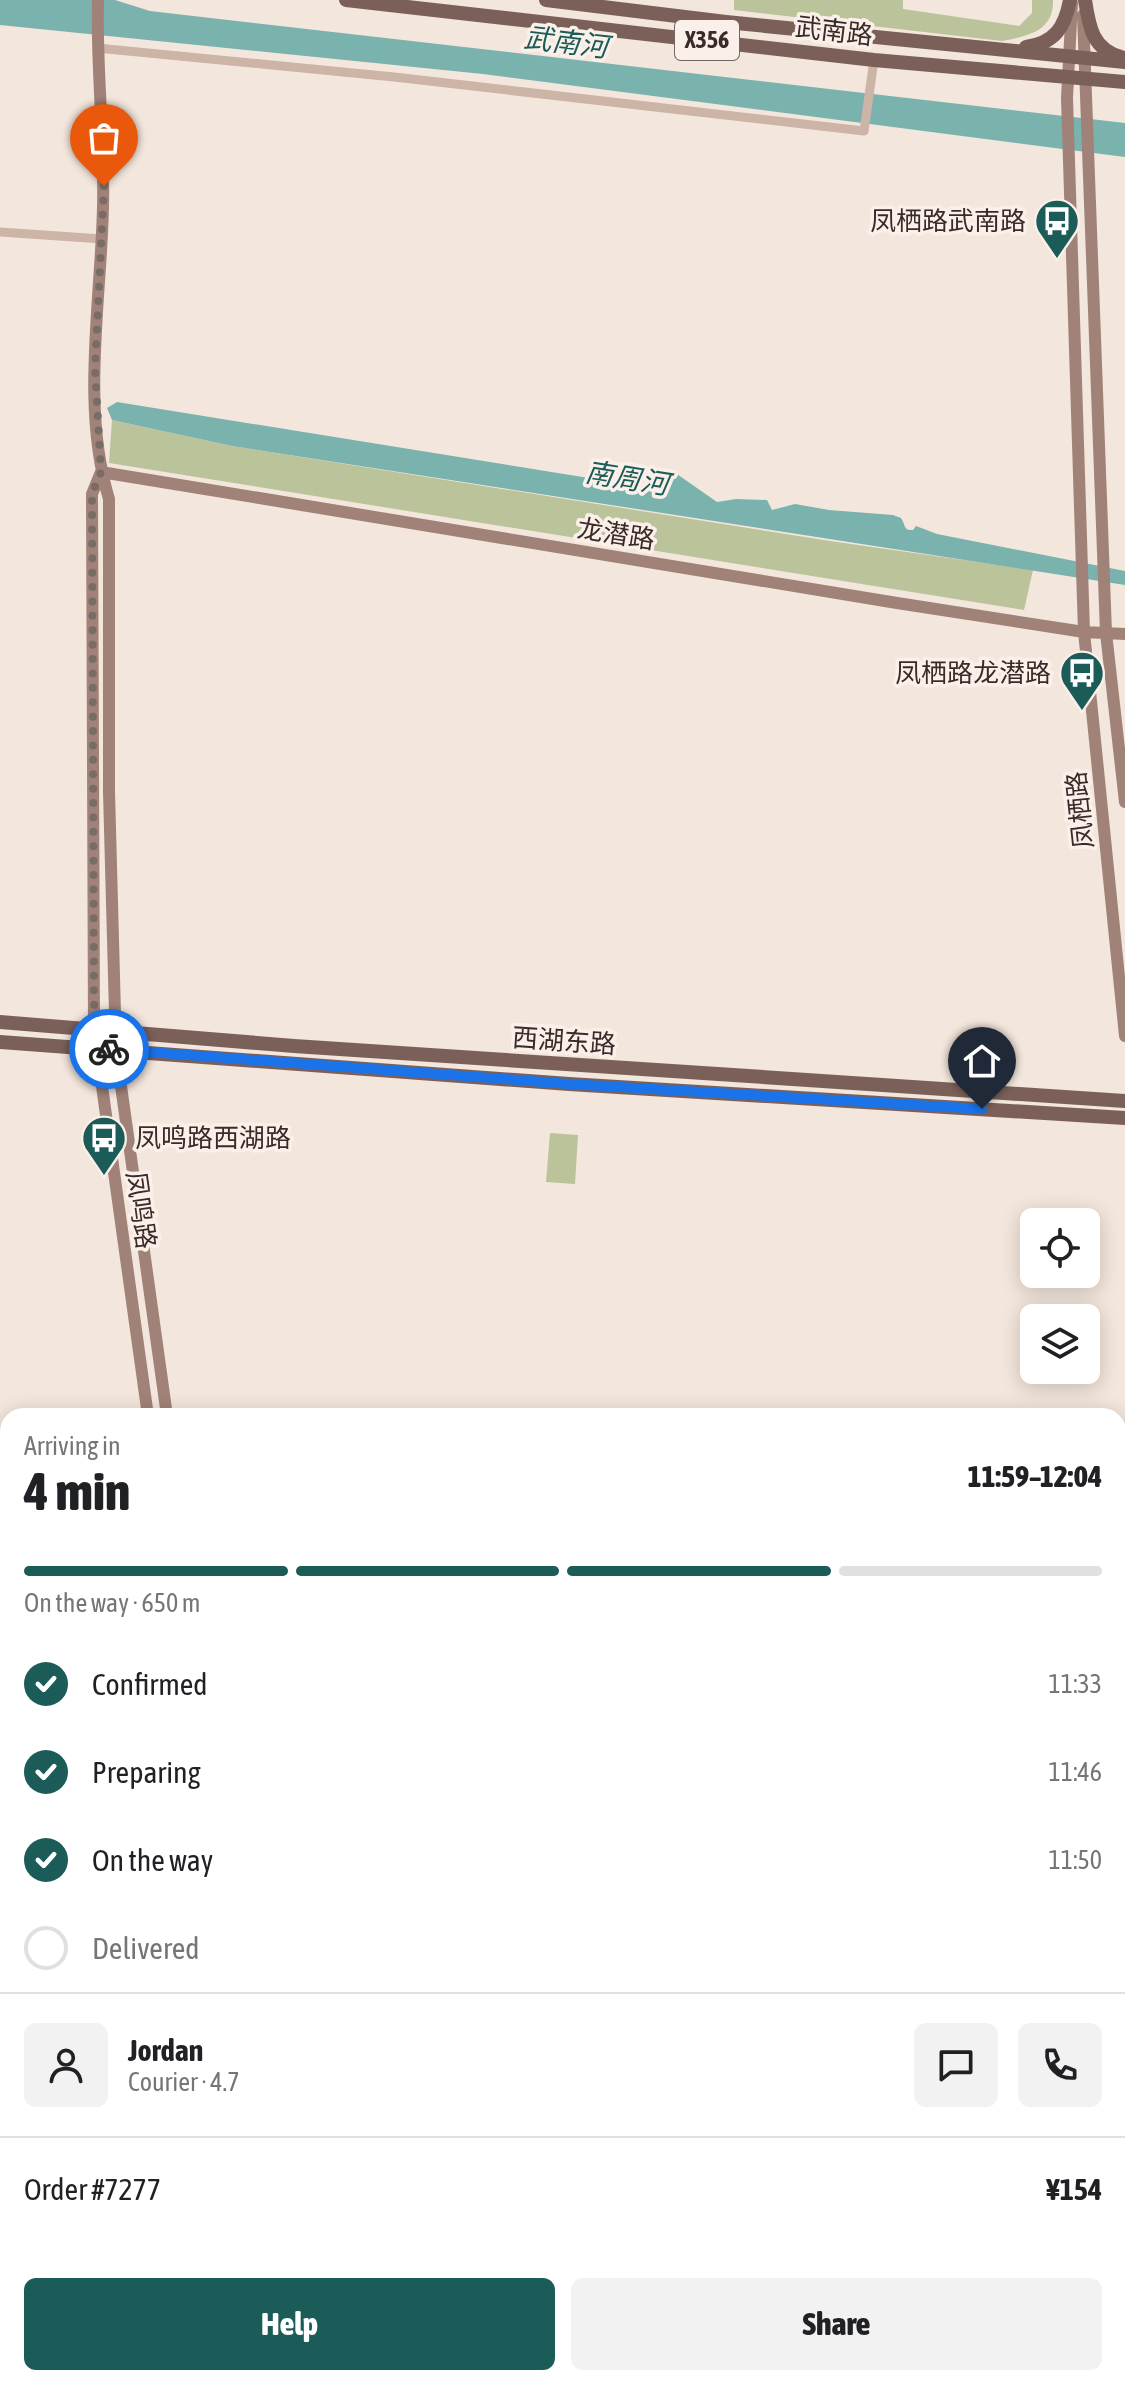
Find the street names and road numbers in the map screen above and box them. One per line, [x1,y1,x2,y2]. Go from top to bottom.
street label: 武南路 [793,11,875,51]
road number: X356 [675,20,739,60]
street label: 龙潜路 [575,513,657,555]
street label: 凤栖路 [1061,770,1099,850]
street label: 西湖东路 [511,1022,617,1060]
street label: 凤鸣路 [121,1169,161,1251]

